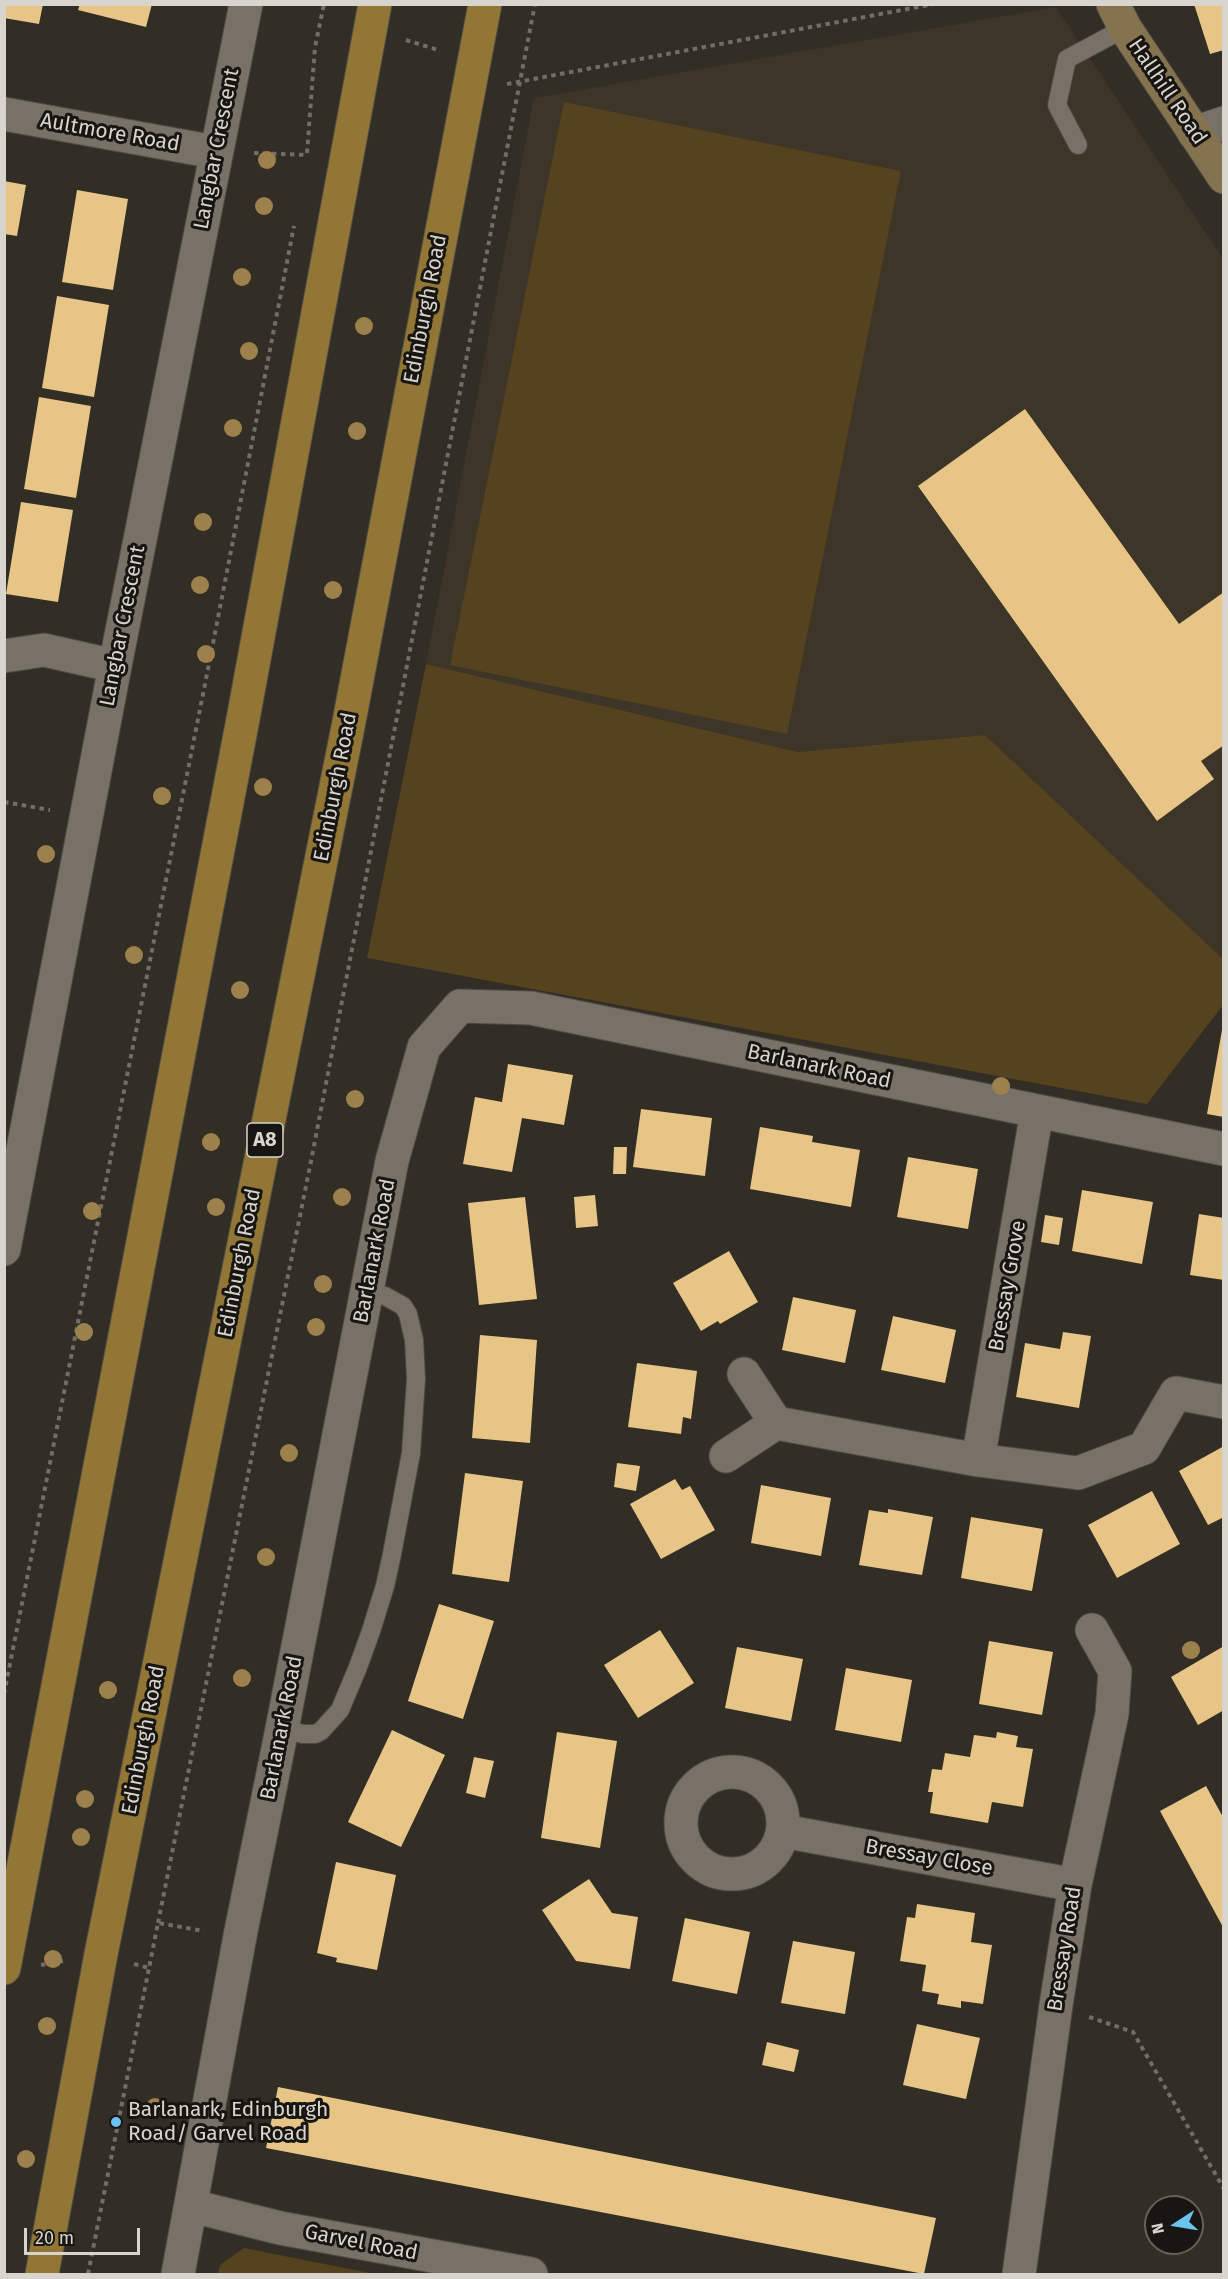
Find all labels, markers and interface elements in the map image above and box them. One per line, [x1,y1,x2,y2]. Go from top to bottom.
street label: Hallhill Road [1122,34,1212,150]
street label: Langbar Crescent [189,66,245,232]
street label: Aultmore Road [38,108,182,158]
street label: Edinburgh Road [399,232,453,386]
street label: Langbar Crescent [95,543,151,709]
street label: Edinburgh Road [309,710,363,864]
street label: Barlanark Road [745,1039,893,1095]
road number: A8 [247,1123,283,1157]
street label: Barlanark Road [349,1177,401,1325]
street label: Edinburgh Road [213,1186,267,1340]
street label: Bressay Grove [984,1219,1032,1353]
street label: Barlanark Road [256,1654,308,1802]
street label: Edinburgh Road [117,1663,171,1817]
street label: Bressay Close [863,1834,995,1882]
street label: Bressay Road [1043,1885,1087,2013]
place label: Barlanark, Edinburgh Road/ Garvel Road [128,2097,328,2147]
marker: Barlanark, Edinburgh Road/ Garvel Road [109,2115,123,2129]
north arrow [1144,2195,1204,2255]
scale bar [27,2216,142,2254]
street label: Garvel Road [302,2220,420,2266]
text: N [1147,2221,1168,2236]
text: 20 m [35,2227,74,2249]

